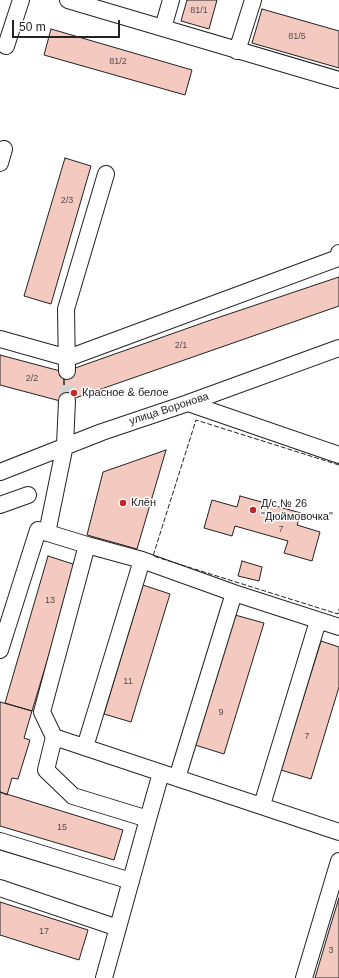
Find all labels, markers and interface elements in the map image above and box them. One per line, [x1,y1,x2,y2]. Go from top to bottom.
house number: 81/1 [190,6,208,16]
scale bar [14,12,122,38]
text: 50 m [19,20,46,34]
house number: 81/5 [288,32,306,42]
house number: 81/2 [109,57,127,67]
house number: 2/3 [61,196,73,206]
house number: 2/1 [175,341,187,351]
house number: 2/2 [26,374,38,384]
place label: Красное & белое [82,386,169,400]
marker: Красное & белое [69,388,79,398]
street label: улица Воронова [127,390,211,428]
place label: Клён [131,496,156,510]
place label: Д/с № 26 "Дюймовочка" [261,497,333,523]
marker: Клён [118,498,128,508]
marker: Д/с № 26 "Дюймовочка" [248,505,258,515]
house number: 7 [278,525,284,535]
house number: 13 [45,596,55,606]
house number: 11 [123,677,133,687]
house number: 9 [218,708,224,718]
house number: 7 [304,732,310,742]
house number: 15 [57,823,67,833]
house number: 17 [39,927,49,937]
house number: 3 [328,946,334,956]

